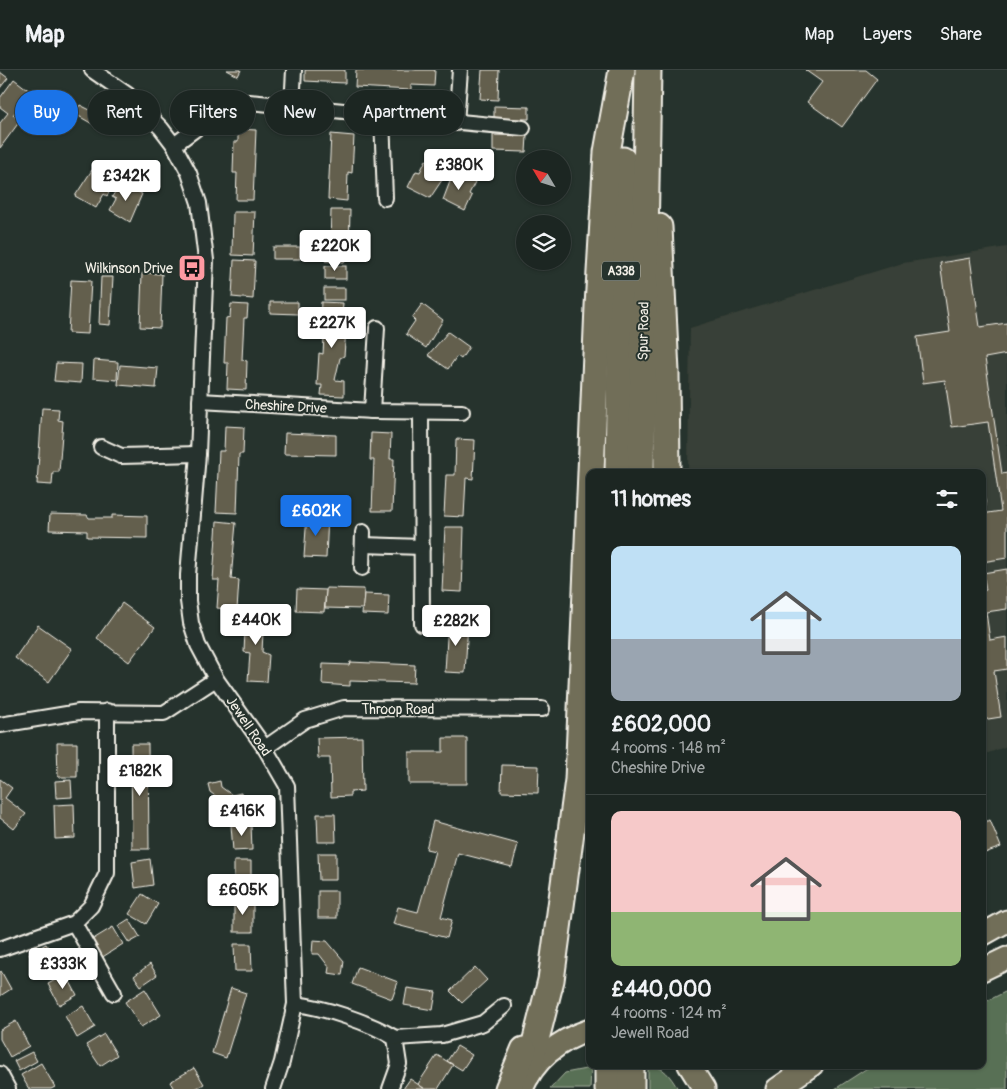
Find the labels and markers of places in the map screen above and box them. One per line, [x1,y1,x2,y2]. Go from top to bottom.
pin: £380K [424,148,494,191]
pin: £342K [91,160,161,202]
pin: £220K [300,230,370,272]
bus stop icon: Wilkinson Drive [177,253,207,283]
place label: Wilkinson Drive [85,260,173,277]
pin: £227K [297,306,367,349]
pin: £602K [281,494,351,537]
pin: £440K [221,604,291,646]
pin: £282K [421,604,491,647]
pin: £182K [105,754,175,797]
pin: £416K [207,794,277,837]
pin: £605K [208,874,278,916]
pin: £333K [28,948,98,990]

